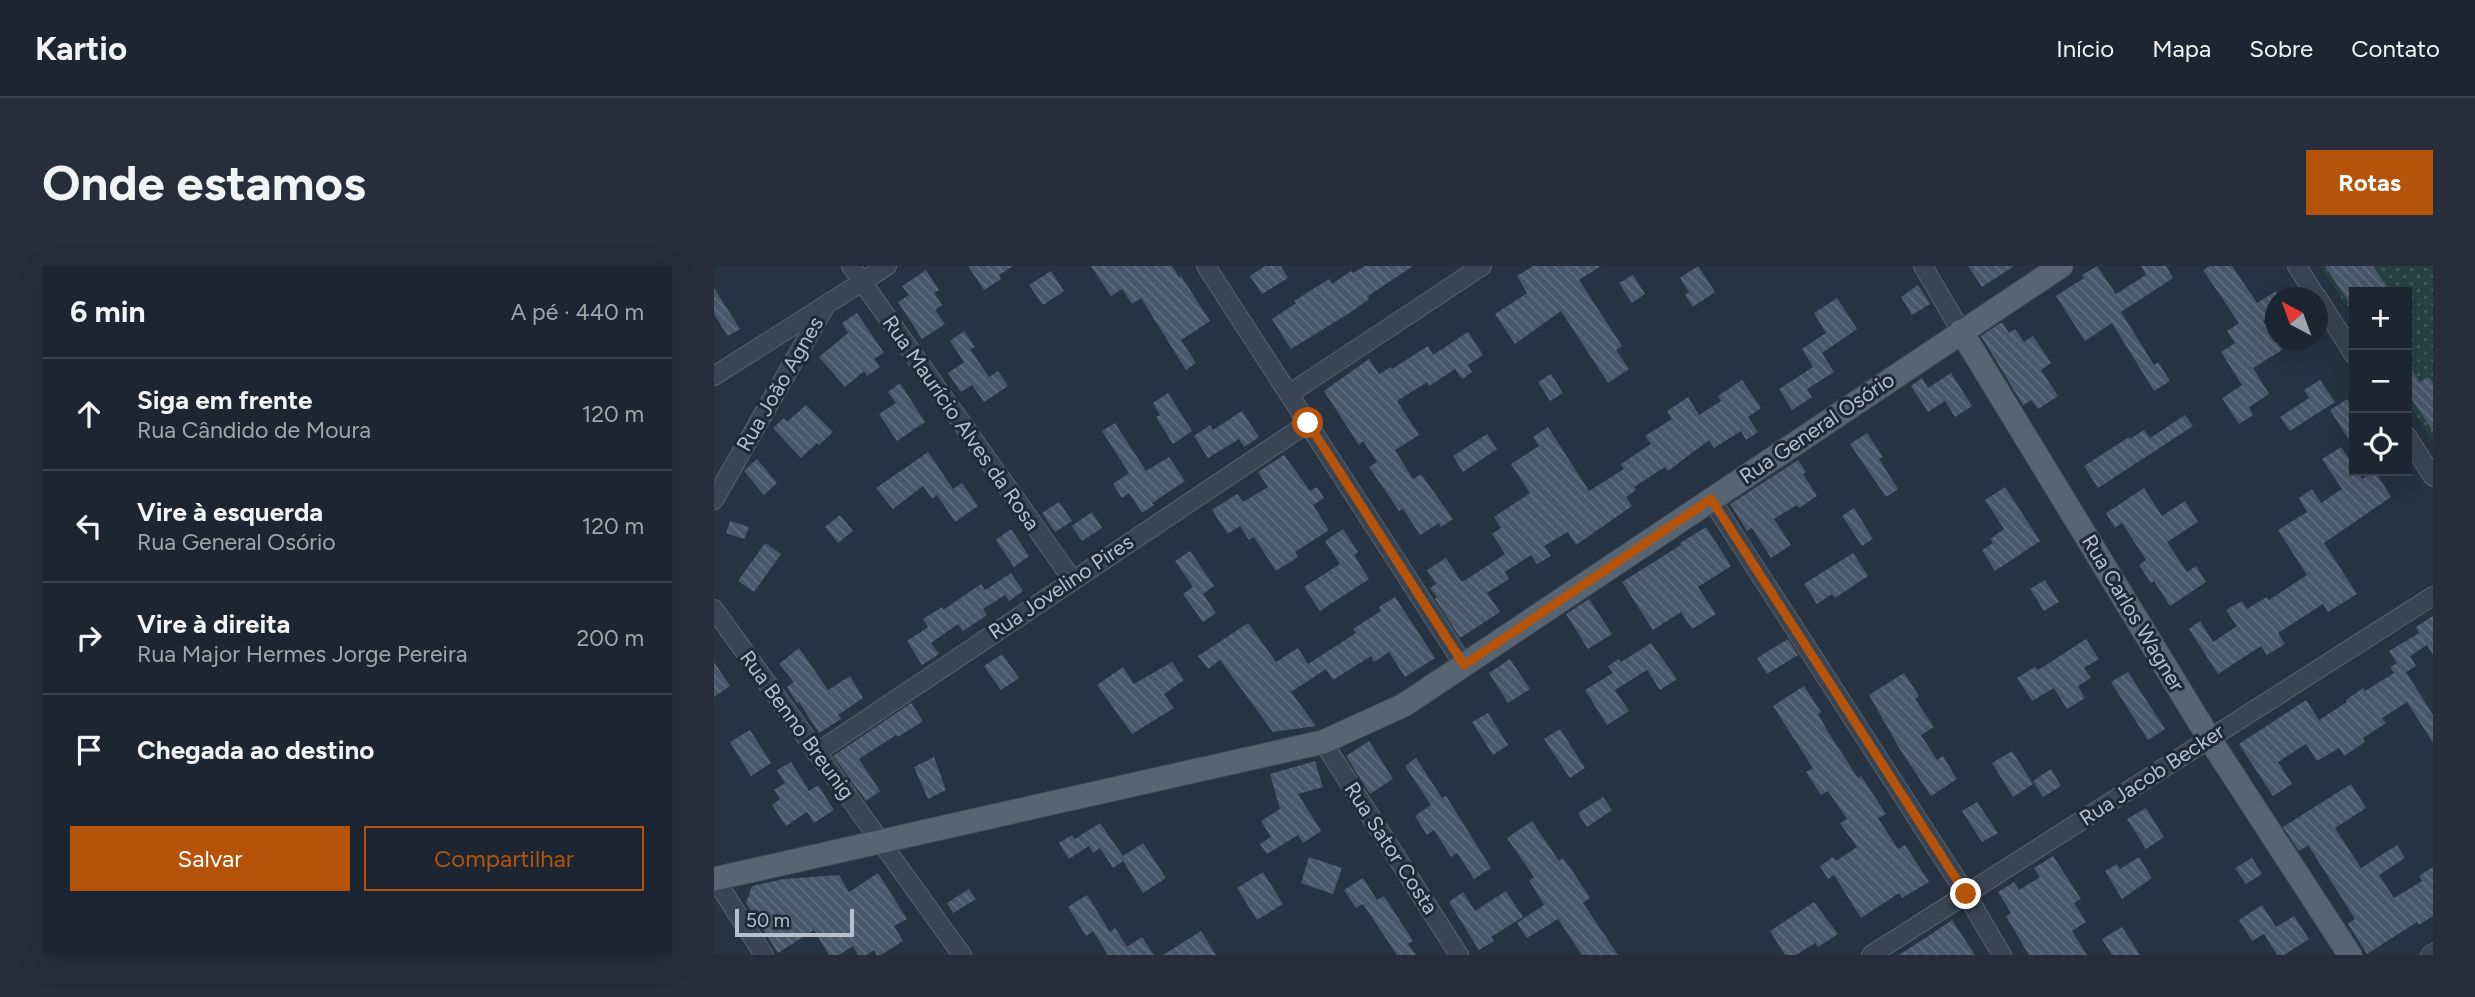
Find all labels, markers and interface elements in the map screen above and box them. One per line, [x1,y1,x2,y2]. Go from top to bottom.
text: Kartio [35,29,127,68]
text: Início [2056,34,2114,63]
text: Mapa [2152,34,2211,63]
text: Sobre [2249,34,2313,63]
text: Contato [2351,34,2440,63]
button: Rotas [2306,150,2433,215]
text: Onde estamos [42,153,366,212]
north arrow [2265,287,2328,350]
map controls [2349,287,2412,476]
button: + [2349,287,2412,350]
text: 6 min [70,293,146,330]
text: A pé · 440 m [511,298,644,326]
street label: Rua Maurício Alves da Rosa [878,310,1045,535]
street label: Rua João Agnes [731,312,828,455]
button: − [2349,350,2412,413]
street label: Rua General Osório [1735,367,1899,489]
text: Siga em frente [137,384,312,416]
icon: ahead [70,395,108,433]
text: 120 m [582,400,644,428]
route start [1292,407,1323,438]
button: locate [2349,413,2412,476]
text: Rua Cândido de Moura [137,416,371,444]
text: Vire à esquerda [137,496,323,528]
icon: left [70,507,108,545]
text: 120 m [582,512,644,540]
text: Rua General Osório [137,528,336,556]
street label: Rua Jovelino Pires [983,529,1138,644]
street label: Rua Carlos Wagner [2077,530,2190,696]
text: Vire à direita [137,608,290,640]
icon: right [70,619,108,657]
text: 200 m [576,624,644,652]
text: Rua Major Hermes Jorge Pereira [137,640,467,668]
street label: Rua Benno Breunig [735,645,860,804]
street label: Rua Jacob Becker [2075,718,2229,831]
icon: arrive [70,731,108,769]
text: Chegada ao destino [137,734,374,766]
street label: Rua Sator Costa [1339,777,1443,918]
button: Salvar [70,826,350,891]
button: Compartilhar [364,826,644,891]
route end [1950,878,1981,909]
scale bar [735,906,854,938]
text: 50 m [746,909,790,932]

